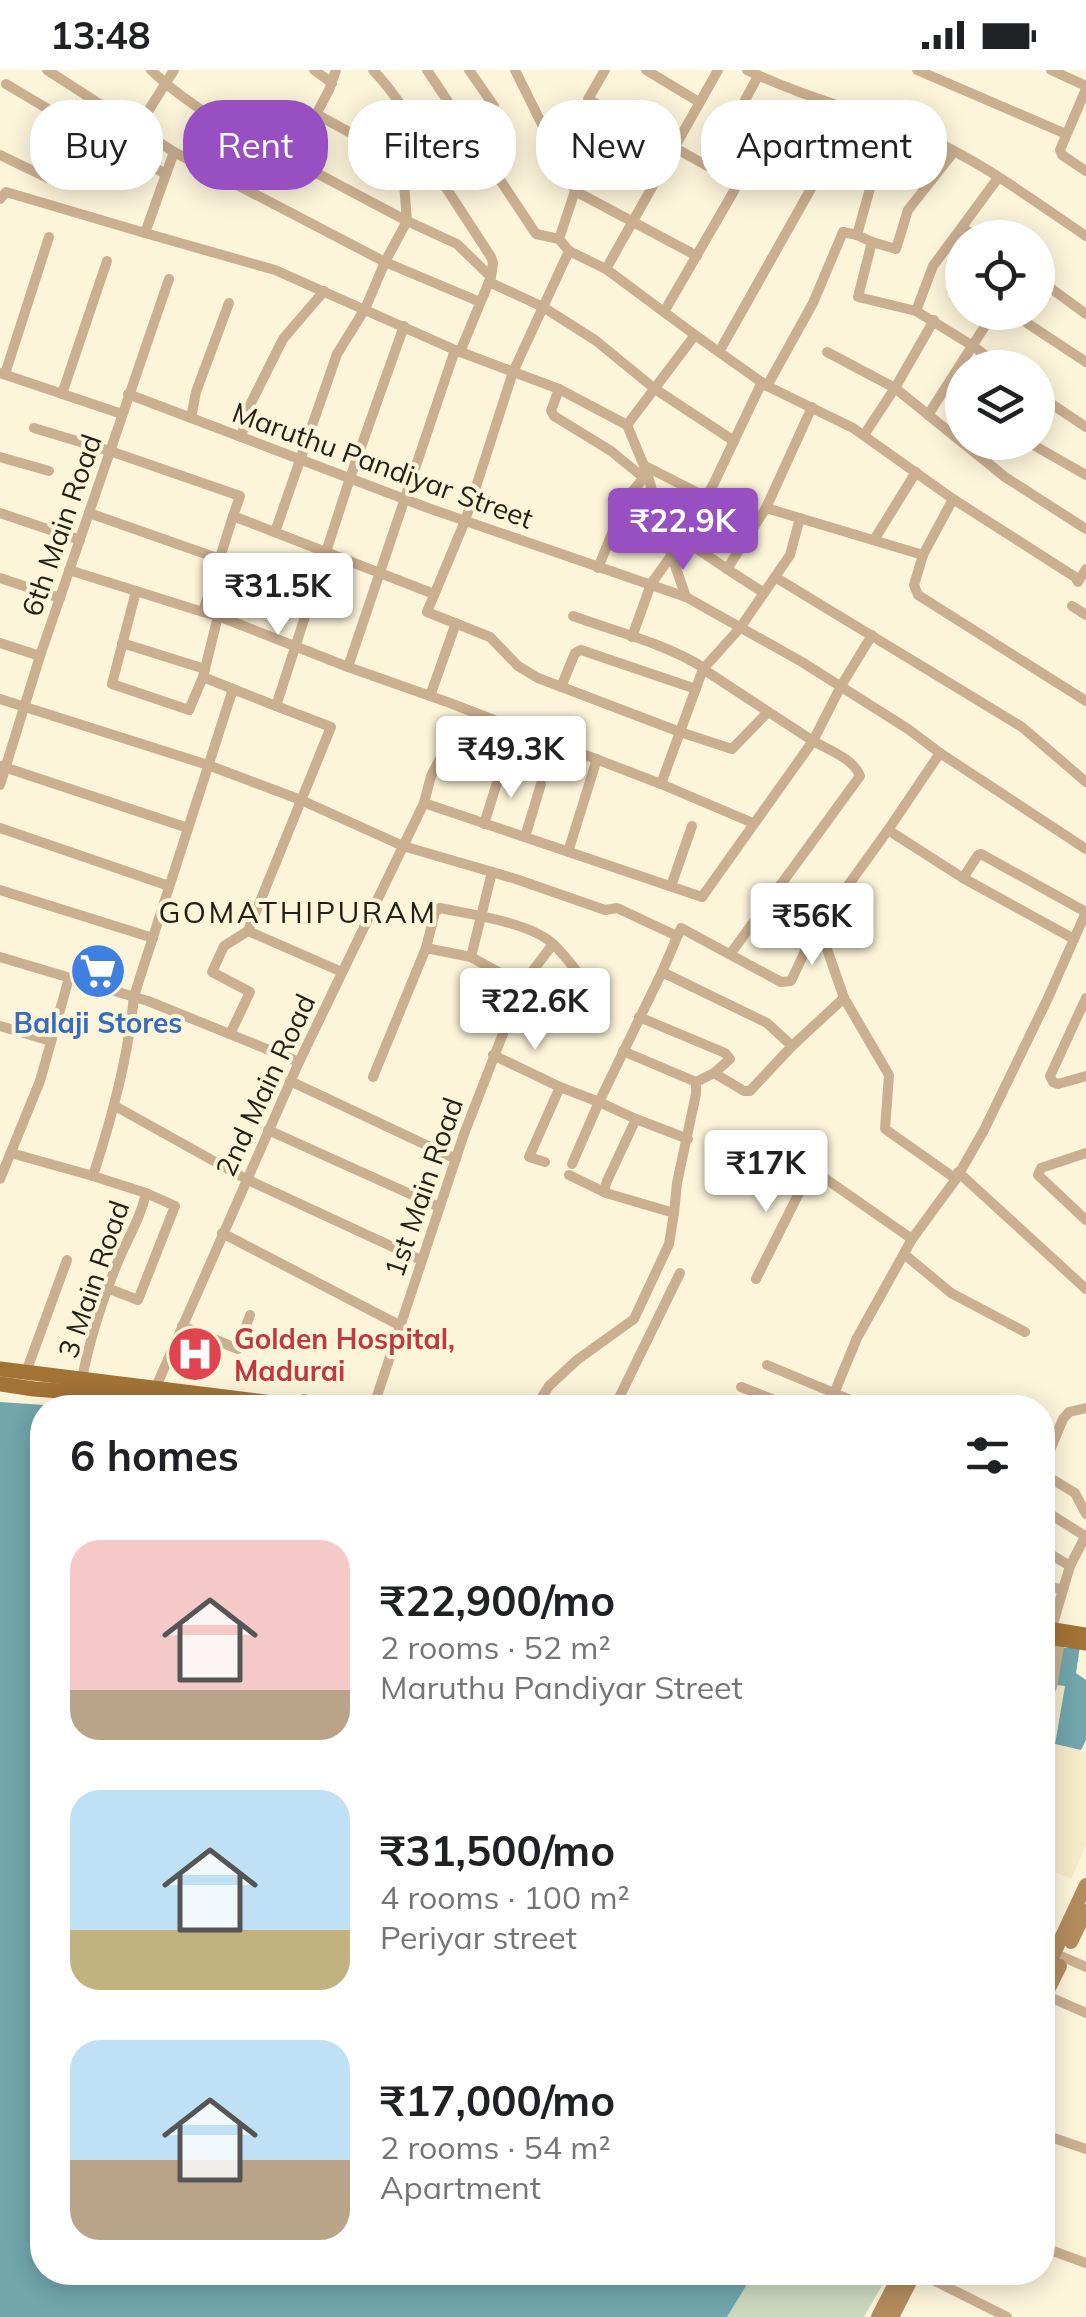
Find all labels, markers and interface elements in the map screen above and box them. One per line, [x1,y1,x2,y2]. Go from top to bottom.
text: 13:48 [50,11,151,59]
chip: Buy [30,100,163,190]
chip: Rent [183,100,328,190]
chip: Filters [348,100,516,190]
chip: New [536,100,681,190]
chip: Apartment [701,100,947,190]
map controls [945,220,1055,460]
button: locate [945,220,1055,330]
button: layers [945,350,1055,460]
street label: Maruthu Pandiyar Street [228,394,538,536]
street label: 6th Main Road [13,429,109,621]
pin: ₹22.9K [602,488,764,573]
text: ₹22.9K [630,500,736,540]
pin: ₹31.5K [197,553,359,638]
text: ₹31.5K [225,565,331,605]
pin: ₹49.3K [430,716,592,801]
text: ₹49.3K [458,728,564,768]
pin: ₹56K [753,883,871,968]
district label: GOMATHIPURAM [158,893,438,931]
text: ₹56K [773,895,851,935]
supermarket icon: Balaji Stores [68,941,128,1001]
pin: ₹22.6K [454,968,616,1053]
text: ₹22.6K [482,980,588,1020]
street label: 2nd Main Road [207,988,323,1182]
place label: Balaji Stores [14,1005,182,1040]
street label: 1st Main Road [376,1093,470,1281]
pin: ₹17K [707,1130,825,1215]
text: ₹17K [727,1142,805,1182]
street label: 3 Main Road [50,1196,136,1362]
place label: Golden Hospital, Madurai [234,1321,455,1388]
hospital icon: Golden Hospital, Madurai [165,1324,225,1384]
icon: filters [960,1428,1015,1483]
text: 6 homes [70,1429,239,1482]
text: ₹22,900/mo [380,1574,615,1627]
icon: home [150,1580,270,1700]
text: 2 rooms · 52 m² [380,1627,611,1667]
text: Maruthu Pandiyar Street [380,1667,743,1707]
text: ₹31,500/mo [380,1824,615,1877]
icon: home [150,1830,270,1950]
text: 4 rooms · 100 m² [380,1877,630,1917]
text: Periyar street [380,1917,577,1957]
text: ₹17,000/mo [380,2074,615,2127]
icon: home [150,2080,270,2200]
text: 2 rooms · 54 m² [380,2127,611,2167]
text: Apartment [380,2167,541,2207]

